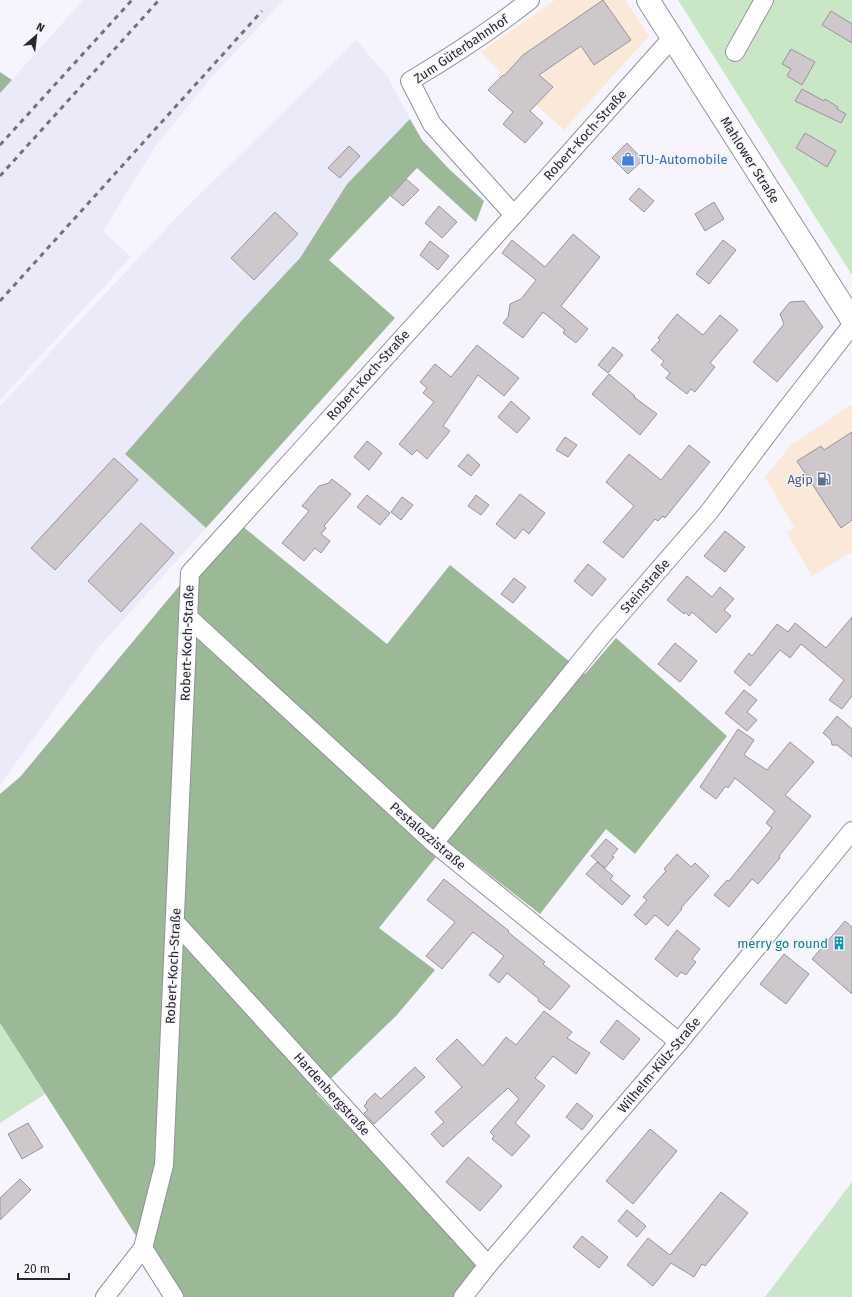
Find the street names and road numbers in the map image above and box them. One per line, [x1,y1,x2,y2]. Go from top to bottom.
street label: Zum Güterbahnhof [411,11,512,86]
street label: Robert-Koch-Straße [541,87,629,183]
street label: Mahlower Straße [717,114,783,206]
street label: Robert-Koch-Straße [324,327,412,423]
street label: Steinstraße [617,556,673,616]
street label: Robert-Koch-Straße [177,585,197,701]
street label: Pestalozzistraße [387,799,469,873]
street label: Robert-Koch-Straße [162,908,184,1024]
street label: Wilhelm-Külz-Straße [615,1014,703,1116]
street label: Hardenbergstraße [291,1049,373,1139]

